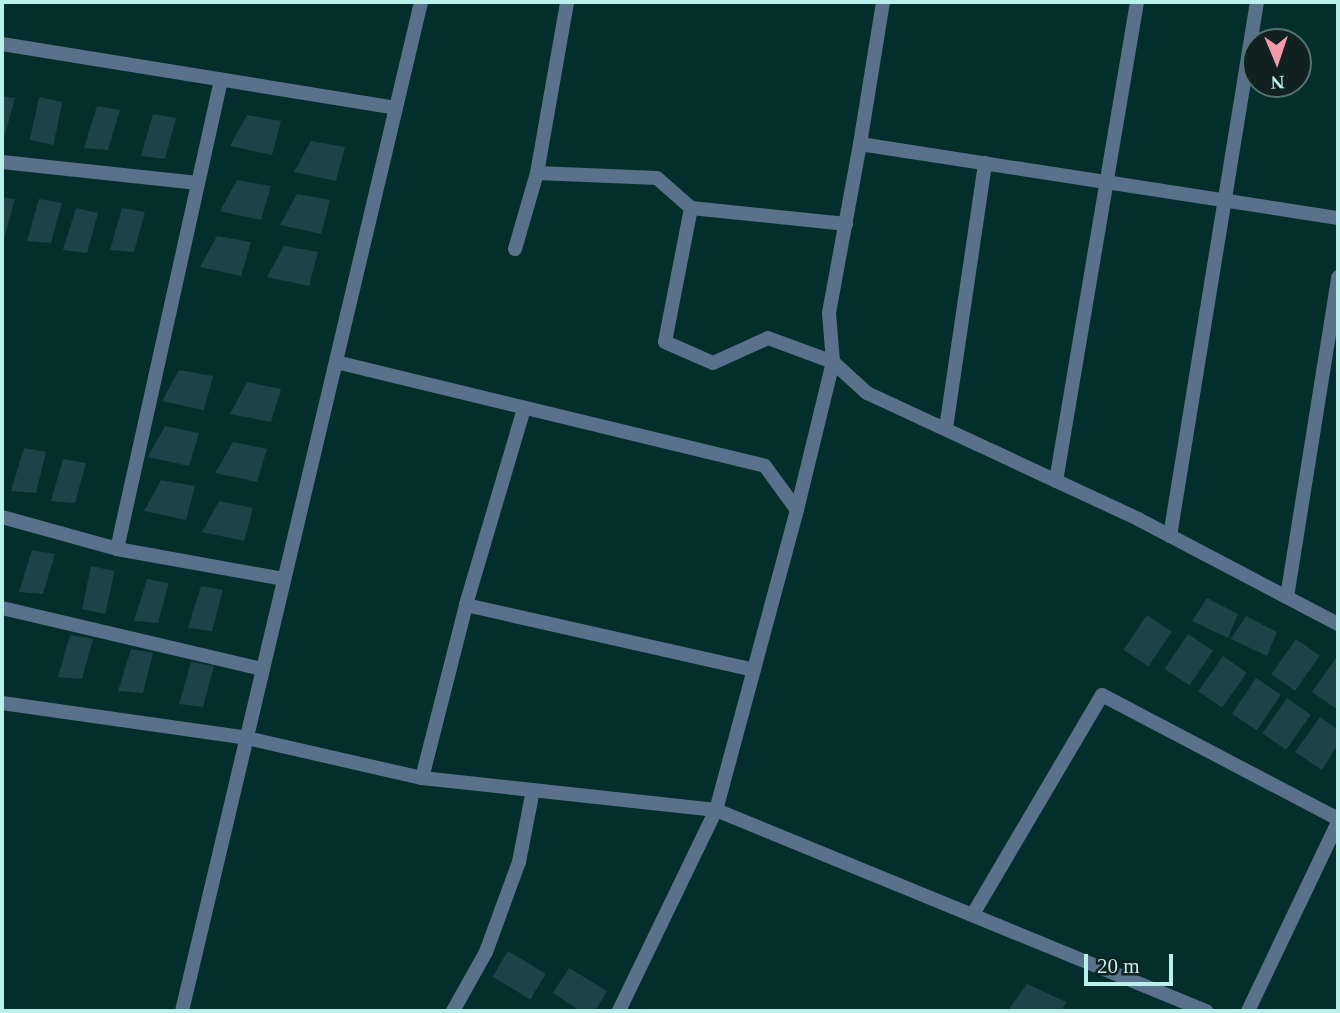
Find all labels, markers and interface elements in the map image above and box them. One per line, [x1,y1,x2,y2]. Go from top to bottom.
north arrow [1242,28,1312,98]
text: N [1270,72,1285,93]
scale bar [1088,940,1177,984]
text: 20 m [1097,954,1140,978]

